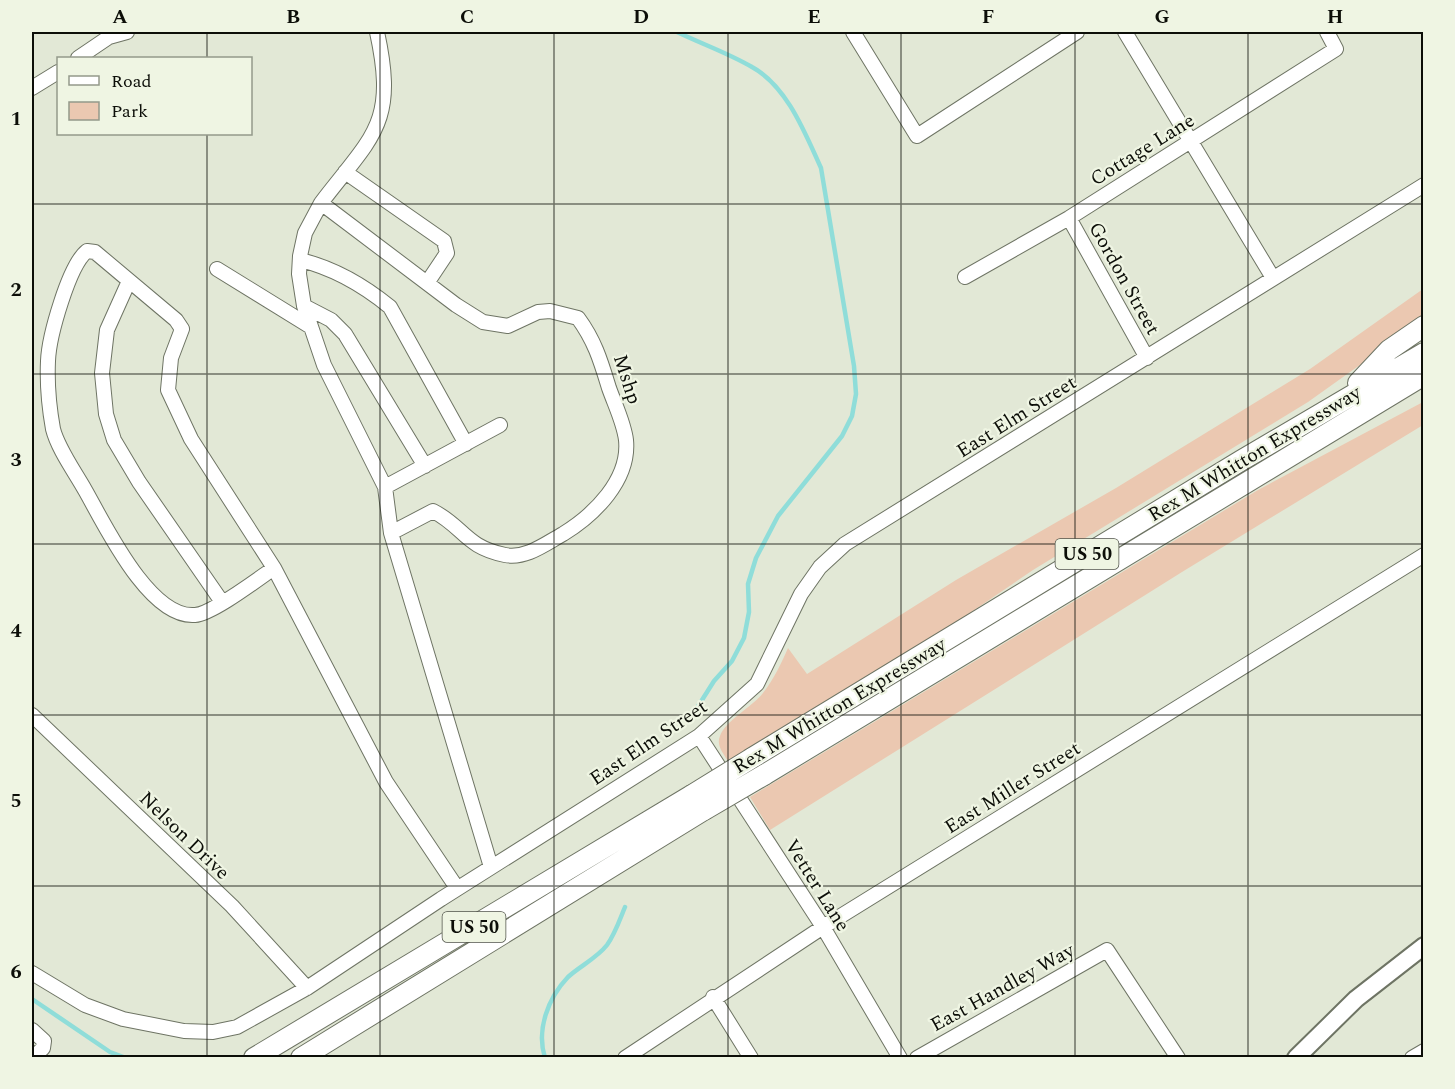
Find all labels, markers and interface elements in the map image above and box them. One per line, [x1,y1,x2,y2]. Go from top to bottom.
text: A [112,2,128,32]
text: B [286,2,300,32]
text: C [460,2,474,32]
text: D [633,2,649,32]
text: E [807,2,821,32]
text: F [982,2,994,32]
text: G [1154,2,1170,32]
text: H [1327,2,1343,32]
legend [57,57,252,135]
text: Road [111,68,152,95]
text: Park [111,98,148,125]
text: 1 [10,104,22,134]
street label: Cottage Lane [1084,106,1201,194]
street label: Gordon Street [1081,216,1168,341]
text: 2 [10,275,22,305]
street label: Mshp [605,351,649,408]
street label: East Elm Street [951,368,1083,466]
street label: Rex M Whitton Expressway [1142,377,1368,530]
text: 3 [10,445,22,475]
road number: US 50 [1056,539,1118,569]
text: 4 [10,616,22,646]
street label: Rex M Whitton Expressway [727,629,953,782]
street label: East Elm Street [583,692,714,794]
street label: East Miller Street [939,734,1086,842]
street label: Nelson Drive [132,784,237,887]
text: 5 [10,786,22,816]
street label: Vetter Lane [777,833,857,938]
road number: US 50 [442,912,506,942]
street label: East Handley Way [925,935,1081,1040]
text: 6 [10,957,22,987]

